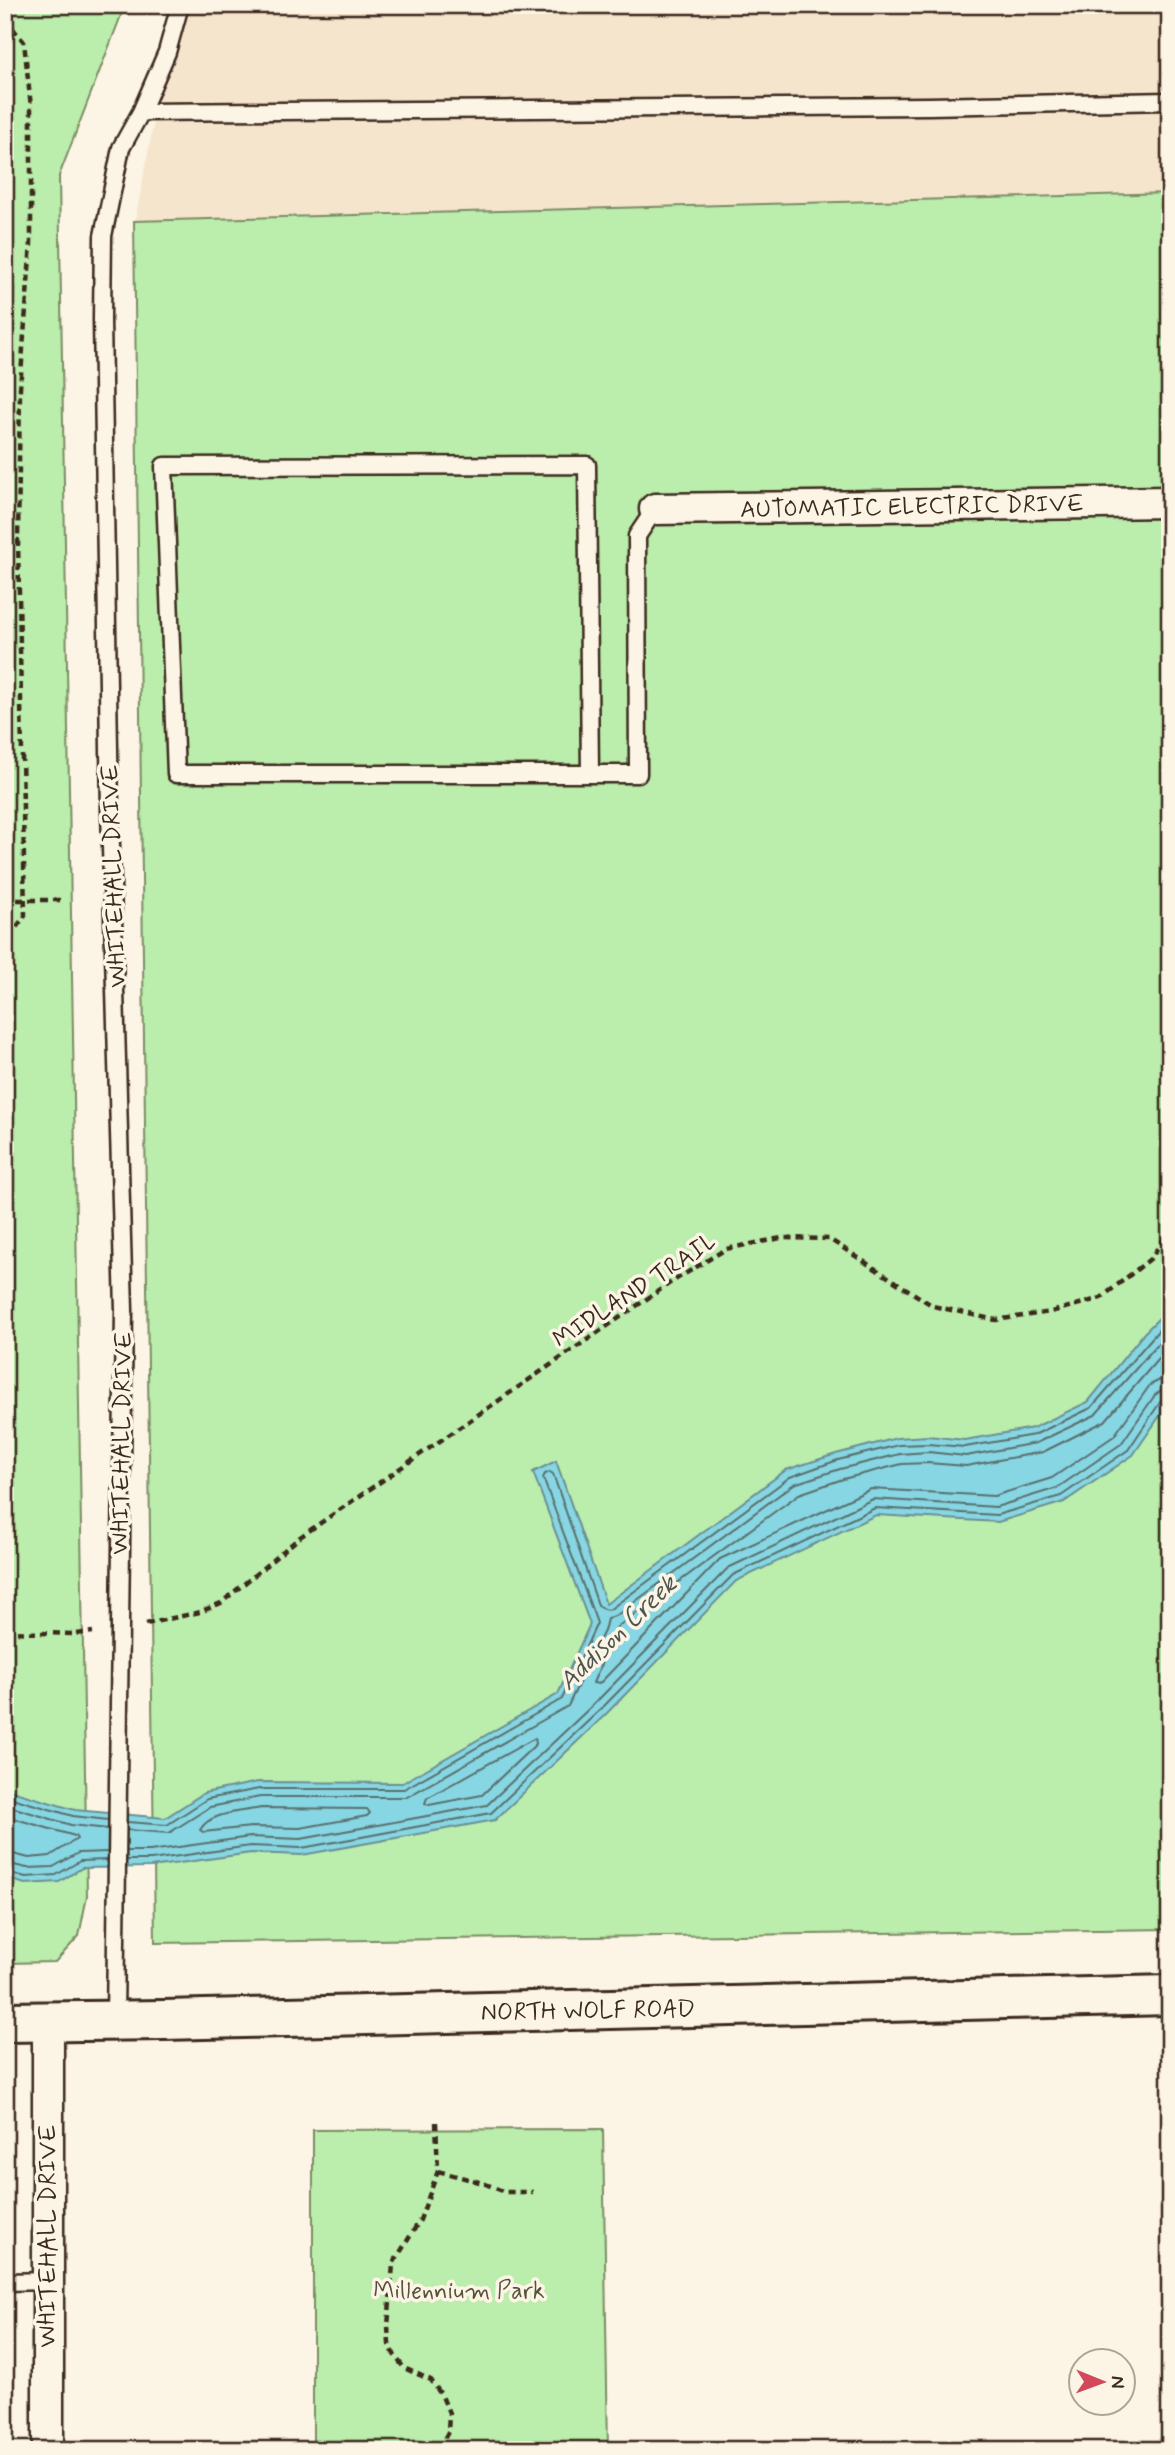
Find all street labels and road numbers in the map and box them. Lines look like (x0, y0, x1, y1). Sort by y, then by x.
street label: AUTOMATIC ELECTRIC DRIVE (740, 489, 1084, 526)
street label: WHITEHALL DRIVE (95, 764, 134, 988)
street label: MIDLAND TRAIL (547, 1227, 722, 1356)
street label: WHITEHALL DRIVE (105, 1331, 140, 1555)
street label: NORTH WOLF ROAD (481, 1994, 695, 2029)
street label: WHITEHALL DRIVE (33, 2124, 64, 2348)

